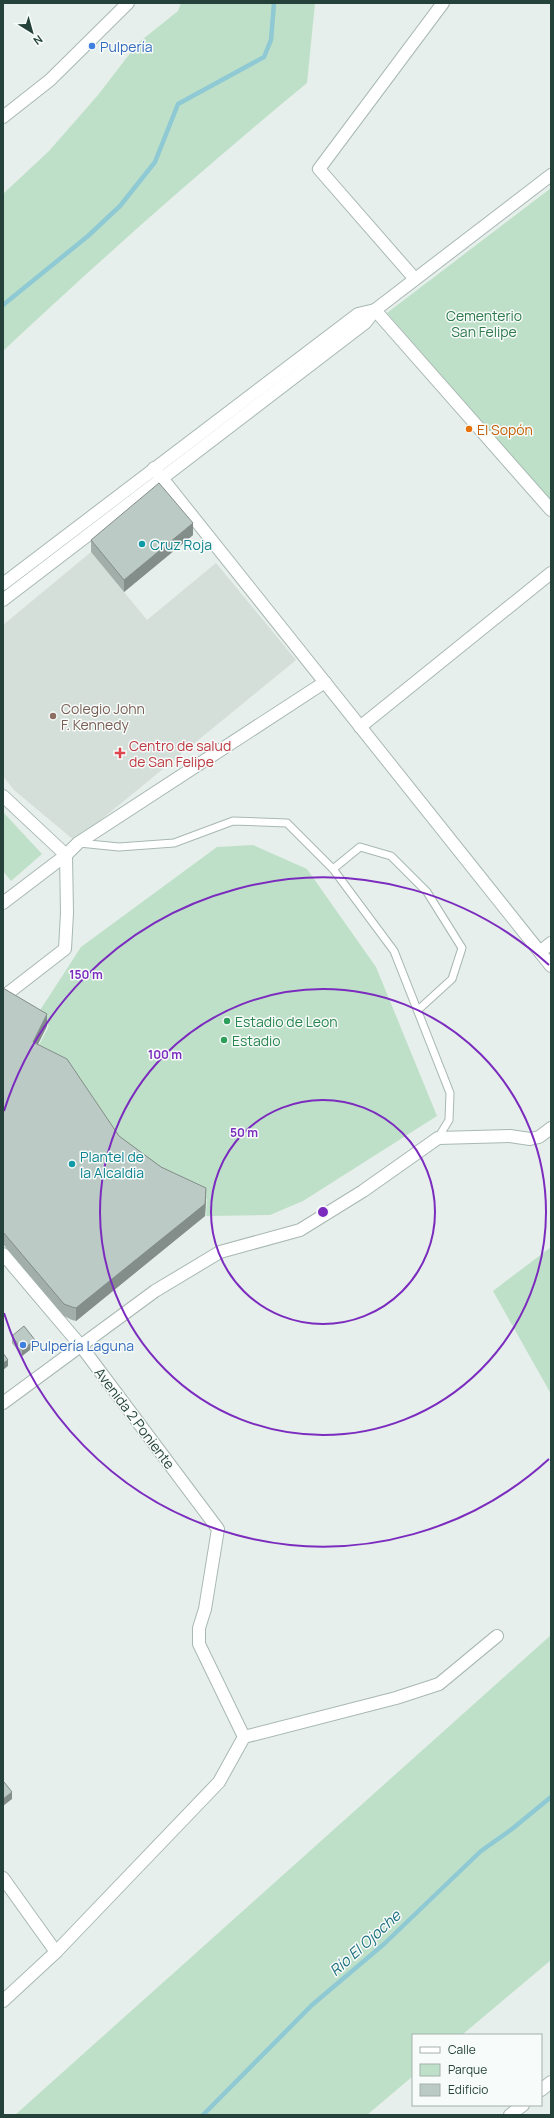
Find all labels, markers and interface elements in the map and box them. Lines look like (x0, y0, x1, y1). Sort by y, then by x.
north arrow (12, 12, 52, 52)
text: N (31, 32, 46, 49)
place label: Pulpería (100, 37, 153, 56)
marker: Pulpería (87, 41, 97, 51)
park label: Cementerio San Felipe (446, 306, 522, 341)
place label: El Sopón (477, 420, 533, 439)
marker: El Sopón (464, 424, 474, 434)
place label: Cruz Roja (150, 535, 212, 554)
marker: Cruz Roja (137, 539, 147, 549)
place label: Colegio John F. Kennedy (61, 699, 145, 734)
marker: Colegio John F. Kennedy (48, 711, 58, 721)
place label: Centro de salud de San Felipe (129, 736, 231, 771)
marker: Centro de salud de San Felipe (114, 747, 126, 759)
text: 150 m (69, 966, 103, 983)
place label: Estadio de Leon (235, 1012, 338, 1031)
marker: Estadio de Leon (222, 1016, 232, 1026)
place label: Estadio (232, 1031, 281, 1050)
marker: Estadio (219, 1035, 229, 1045)
text: 100 m (148, 1046, 182, 1063)
text: 50 m (230, 1124, 258, 1141)
place label: Plantel de la Alcaldia (80, 1147, 144, 1182)
marker: Plantel de la Alcaldia (67, 1159, 77, 1169)
centre of rings (316, 1205, 330, 1219)
place label: Pulpería Laguna (31, 1336, 134, 1355)
marker: Pulpería Laguna (18, 1340, 28, 1350)
street label: Avenida 2 Poniente (91, 1363, 179, 1473)
water label: Río El Ojoche (325, 1904, 406, 1981)
legend (412, 2034, 542, 2106)
text: Calle (448, 2041, 476, 2058)
text: Parque (448, 2061, 487, 2078)
text: Edificio (448, 2081, 488, 2098)

